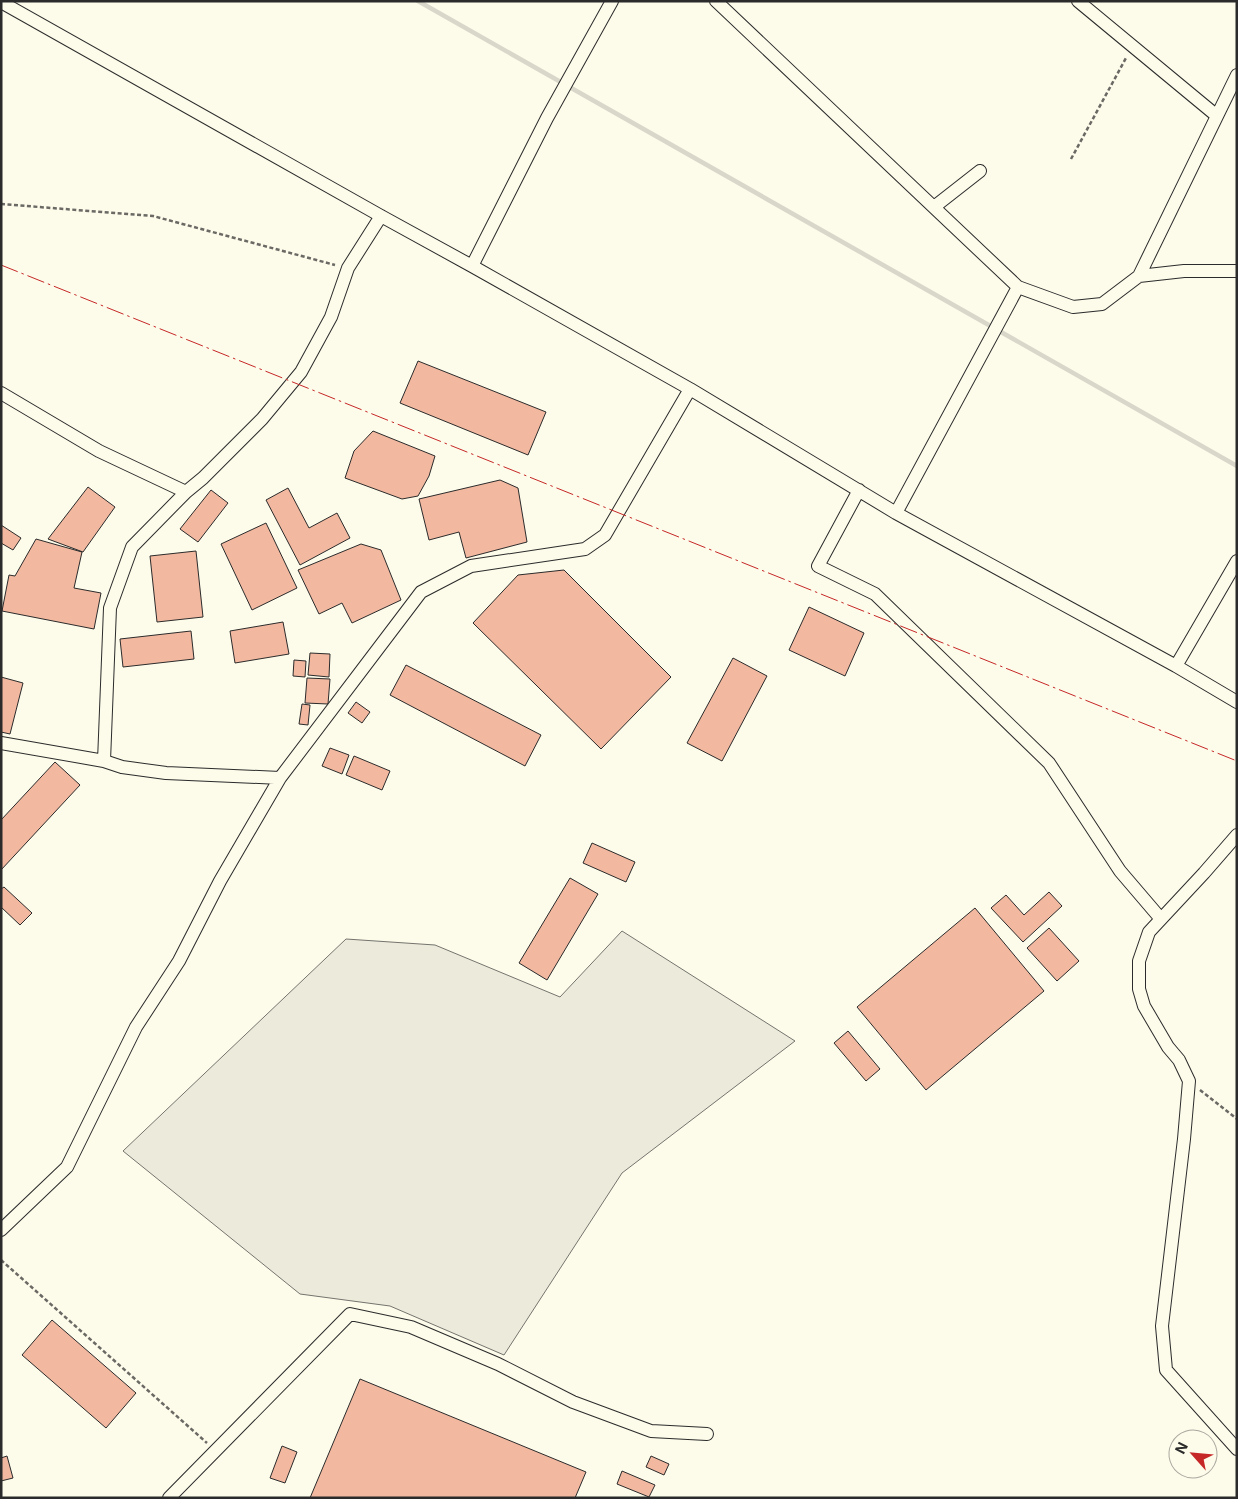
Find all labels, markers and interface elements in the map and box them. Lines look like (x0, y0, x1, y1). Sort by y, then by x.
north arrow (1168, 1429, 1218, 1479)
text: N (1171, 1439, 1191, 1456)

